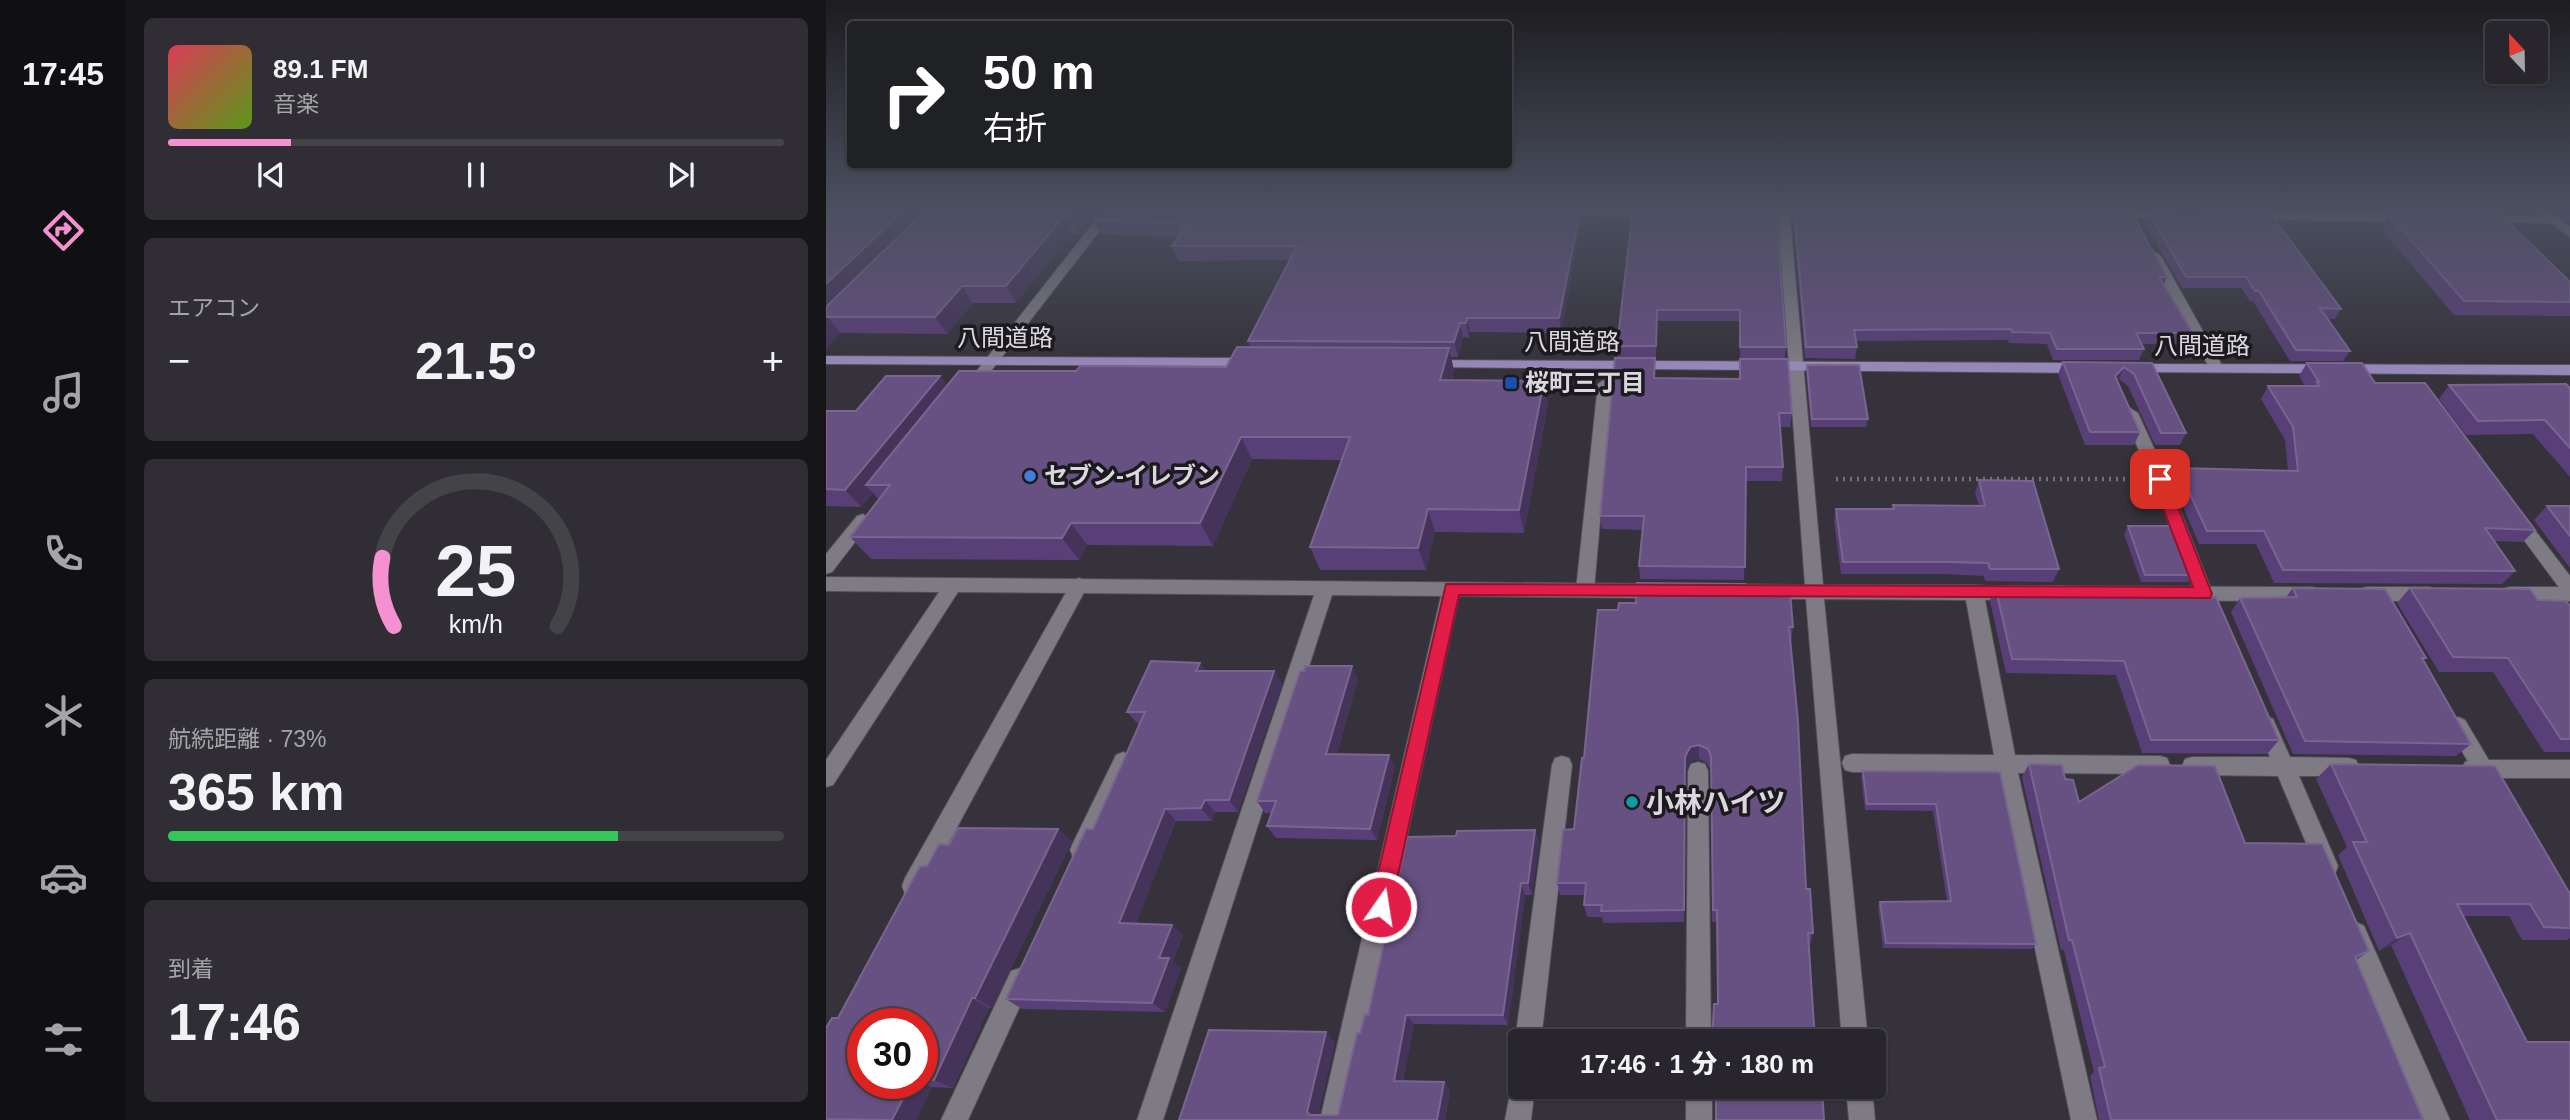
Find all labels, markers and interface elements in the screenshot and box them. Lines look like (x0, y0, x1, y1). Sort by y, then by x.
north arrow (2485, 21, 2548, 84)
map controls (2485, 21, 2548, 84)
text: 50 m (983, 45, 1095, 99)
icon: right (868, 49, 959, 140)
text: 89.1 FM (273, 54, 368, 84)
text: 17:45 (22, 56, 104, 92)
text: 音楽 (273, 91, 319, 117)
text: 右折 (983, 110, 1047, 146)
icon: previous (252, 156, 290, 194)
icon: pause (457, 156, 495, 194)
icon: next (662, 156, 700, 194)
icon: directions (39, 206, 88, 255)
text: エアコン (168, 295, 260, 321)
street label: 八間道路 (957, 324, 1053, 351)
street label: 八間道路 (1524, 328, 1620, 355)
text: 21.5° (415, 332, 537, 390)
street label: 八間道路 (2154, 332, 2250, 359)
text: − (168, 340, 190, 382)
text: + (762, 340, 784, 382)
icon: music (39, 368, 88, 417)
place label: 桜町三丁目 (1525, 369, 1645, 396)
marker: 桜町三丁目 (1503, 375, 1519, 391)
pin (2130, 449, 2190, 509)
icon: arrive (2141, 460, 2179, 498)
place label: セブン-イレブン (1044, 462, 1220, 489)
marker: セブン-イレブン (1022, 468, 1038, 484)
icon: phone (39, 529, 88, 578)
text: 25 (436, 530, 516, 611)
text: km/h (449, 610, 503, 638)
icon: climate (39, 691, 88, 740)
text: 航続距離 · 73% (168, 726, 326, 752)
text: 365 km (168, 763, 344, 821)
place label: 小林ハイツ (1646, 787, 1785, 818)
marker: 小林ハイツ (1624, 794, 1640, 810)
icon: car (39, 853, 88, 902)
position arrow (1344, 870, 1418, 944)
text: 到着 (168, 956, 214, 982)
text: 17:46 (168, 993, 301, 1051)
speed limit sign: 30 (847, 1008, 938, 1099)
icon: filters (39, 1015, 88, 1064)
text: 17:46 · 1 分 · 180 m (1580, 1049, 1814, 1079)

